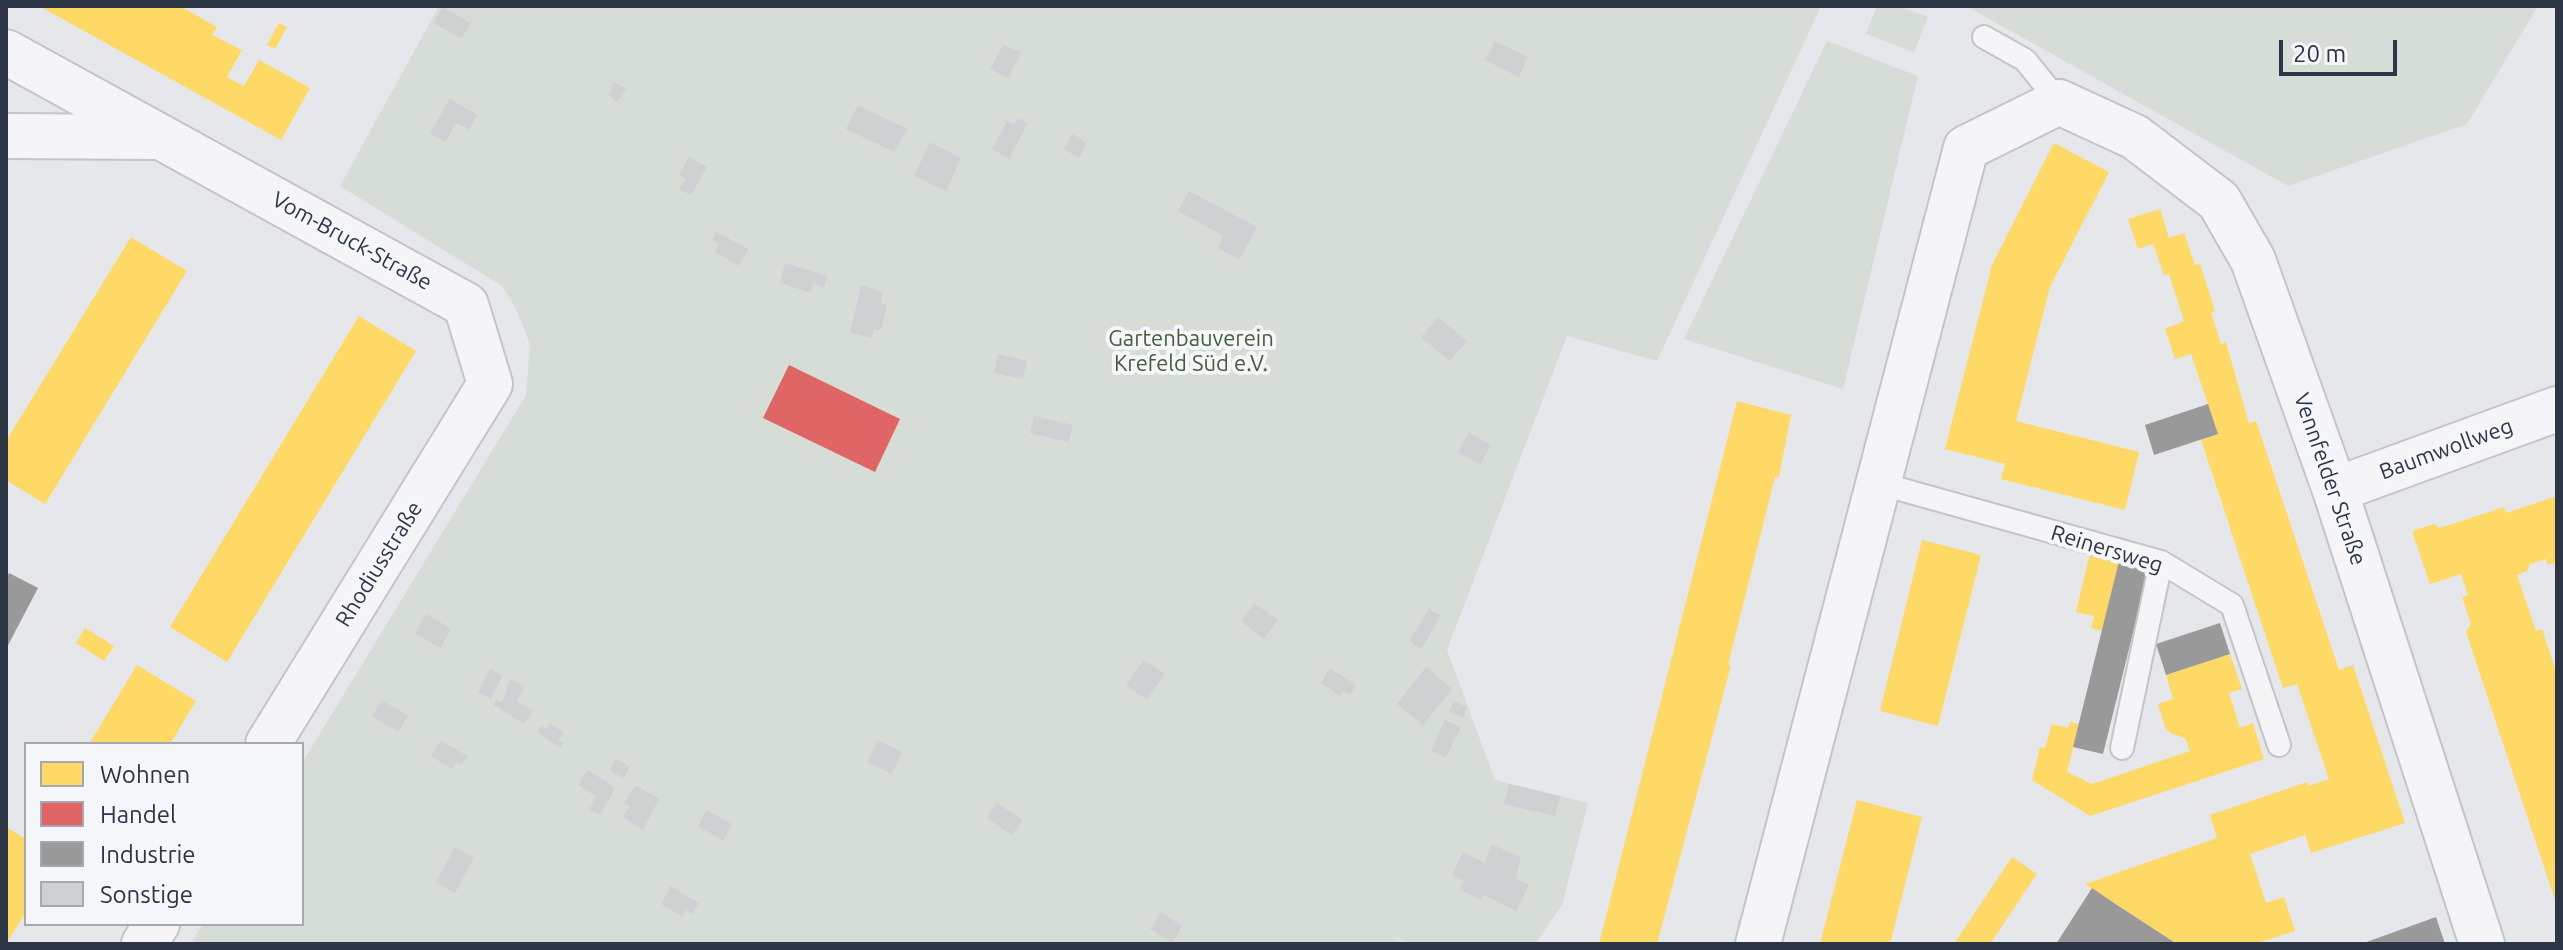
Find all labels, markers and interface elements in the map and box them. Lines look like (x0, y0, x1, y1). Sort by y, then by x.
scale bar (2283, 24, 2401, 74)
text: 20 m (2293, 40, 2346, 67)
street label: Vom-Bruck-Straße (267, 186, 437, 296)
park label: Gartenbauverein Krefeld Süd e.V. (1108, 326, 1274, 378)
street label: Vennfelder Straße (2288, 389, 2372, 569)
street label: Baumwollweg (2376, 413, 2516, 485)
street label: Rhodiusstraße (330, 496, 428, 632)
street label: Reinersweg (2048, 519, 2166, 579)
legend (24, 742, 304, 926)
text: Wohnen (100, 761, 190, 788)
text: Handel (100, 801, 176, 828)
text: Industrie (100, 841, 196, 868)
text: Sonstige (100, 881, 193, 908)

